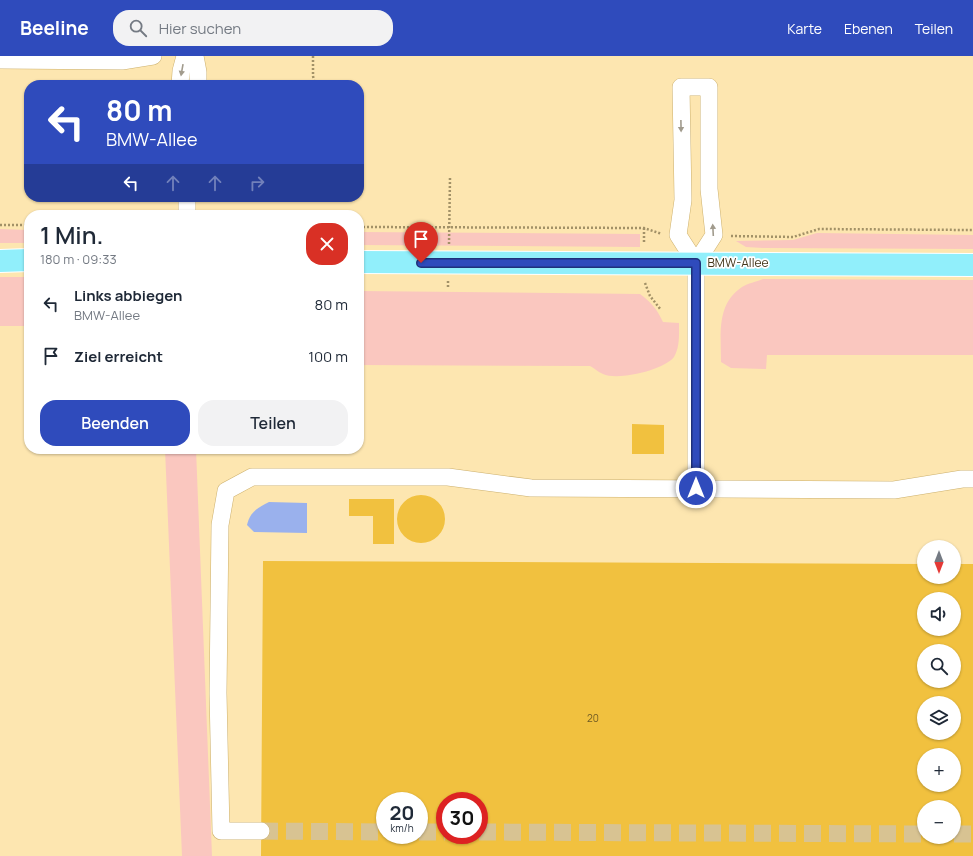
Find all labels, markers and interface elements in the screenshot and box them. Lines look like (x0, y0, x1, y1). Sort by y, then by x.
search box (113, 10, 393, 46)
text: Beeline (20, 15, 89, 41)
icon: search (127, 17, 149, 39)
text: Hier suchen (159, 18, 241, 39)
text: Karte (787, 19, 822, 38)
text: Ebenen (844, 19, 893, 38)
text: Teilen (915, 19, 953, 38)
one-way arrow (178, 64, 184, 77)
text: 80 m (106, 91, 172, 129)
icon: left (40, 96, 92, 148)
one-way arrow (678, 120, 685, 132)
text: BMW-Allee (106, 127, 197, 151)
icon: left (120, 172, 142, 194)
icon: ahead (162, 172, 184, 194)
icon: ahead (204, 172, 226, 194)
icon: right (246, 172, 268, 194)
text: 1 Min. (40, 218, 103, 251)
pin (404, 222, 438, 263)
button: close (306, 223, 348, 265)
one-way arrow (710, 223, 717, 236)
icon: arrive (410, 228, 432, 250)
text: 180 m · 09:33 (40, 250, 117, 268)
street label: BMW-Allee (708, 254, 768, 271)
text: Links abbiegen (74, 285, 182, 306)
icon: left (40, 293, 62, 315)
text: 80 m (314, 294, 348, 315)
text: BMW-Allee (74, 306, 140, 324)
icon: arrive (40, 345, 62, 367)
text: Ziel erreicht (74, 346, 163, 367)
text: 100 m (308, 346, 348, 367)
button: Beenden (40, 400, 190, 446)
button: Teilen (198, 400, 348, 446)
position arrow (675, 467, 717, 509)
north arrow (917, 540, 961, 584)
map controls (917, 540, 961, 844)
button: sound (917, 592, 961, 636)
button: search (917, 644, 961, 688)
button: layers (917, 696, 961, 740)
house number: 20 (587, 711, 599, 725)
button: + (917, 748, 961, 792)
speed limit sign: 30 (436, 792, 488, 844)
text: 20 (389, 799, 415, 826)
button: − (917, 800, 961, 844)
text: km/h (390, 821, 414, 835)

